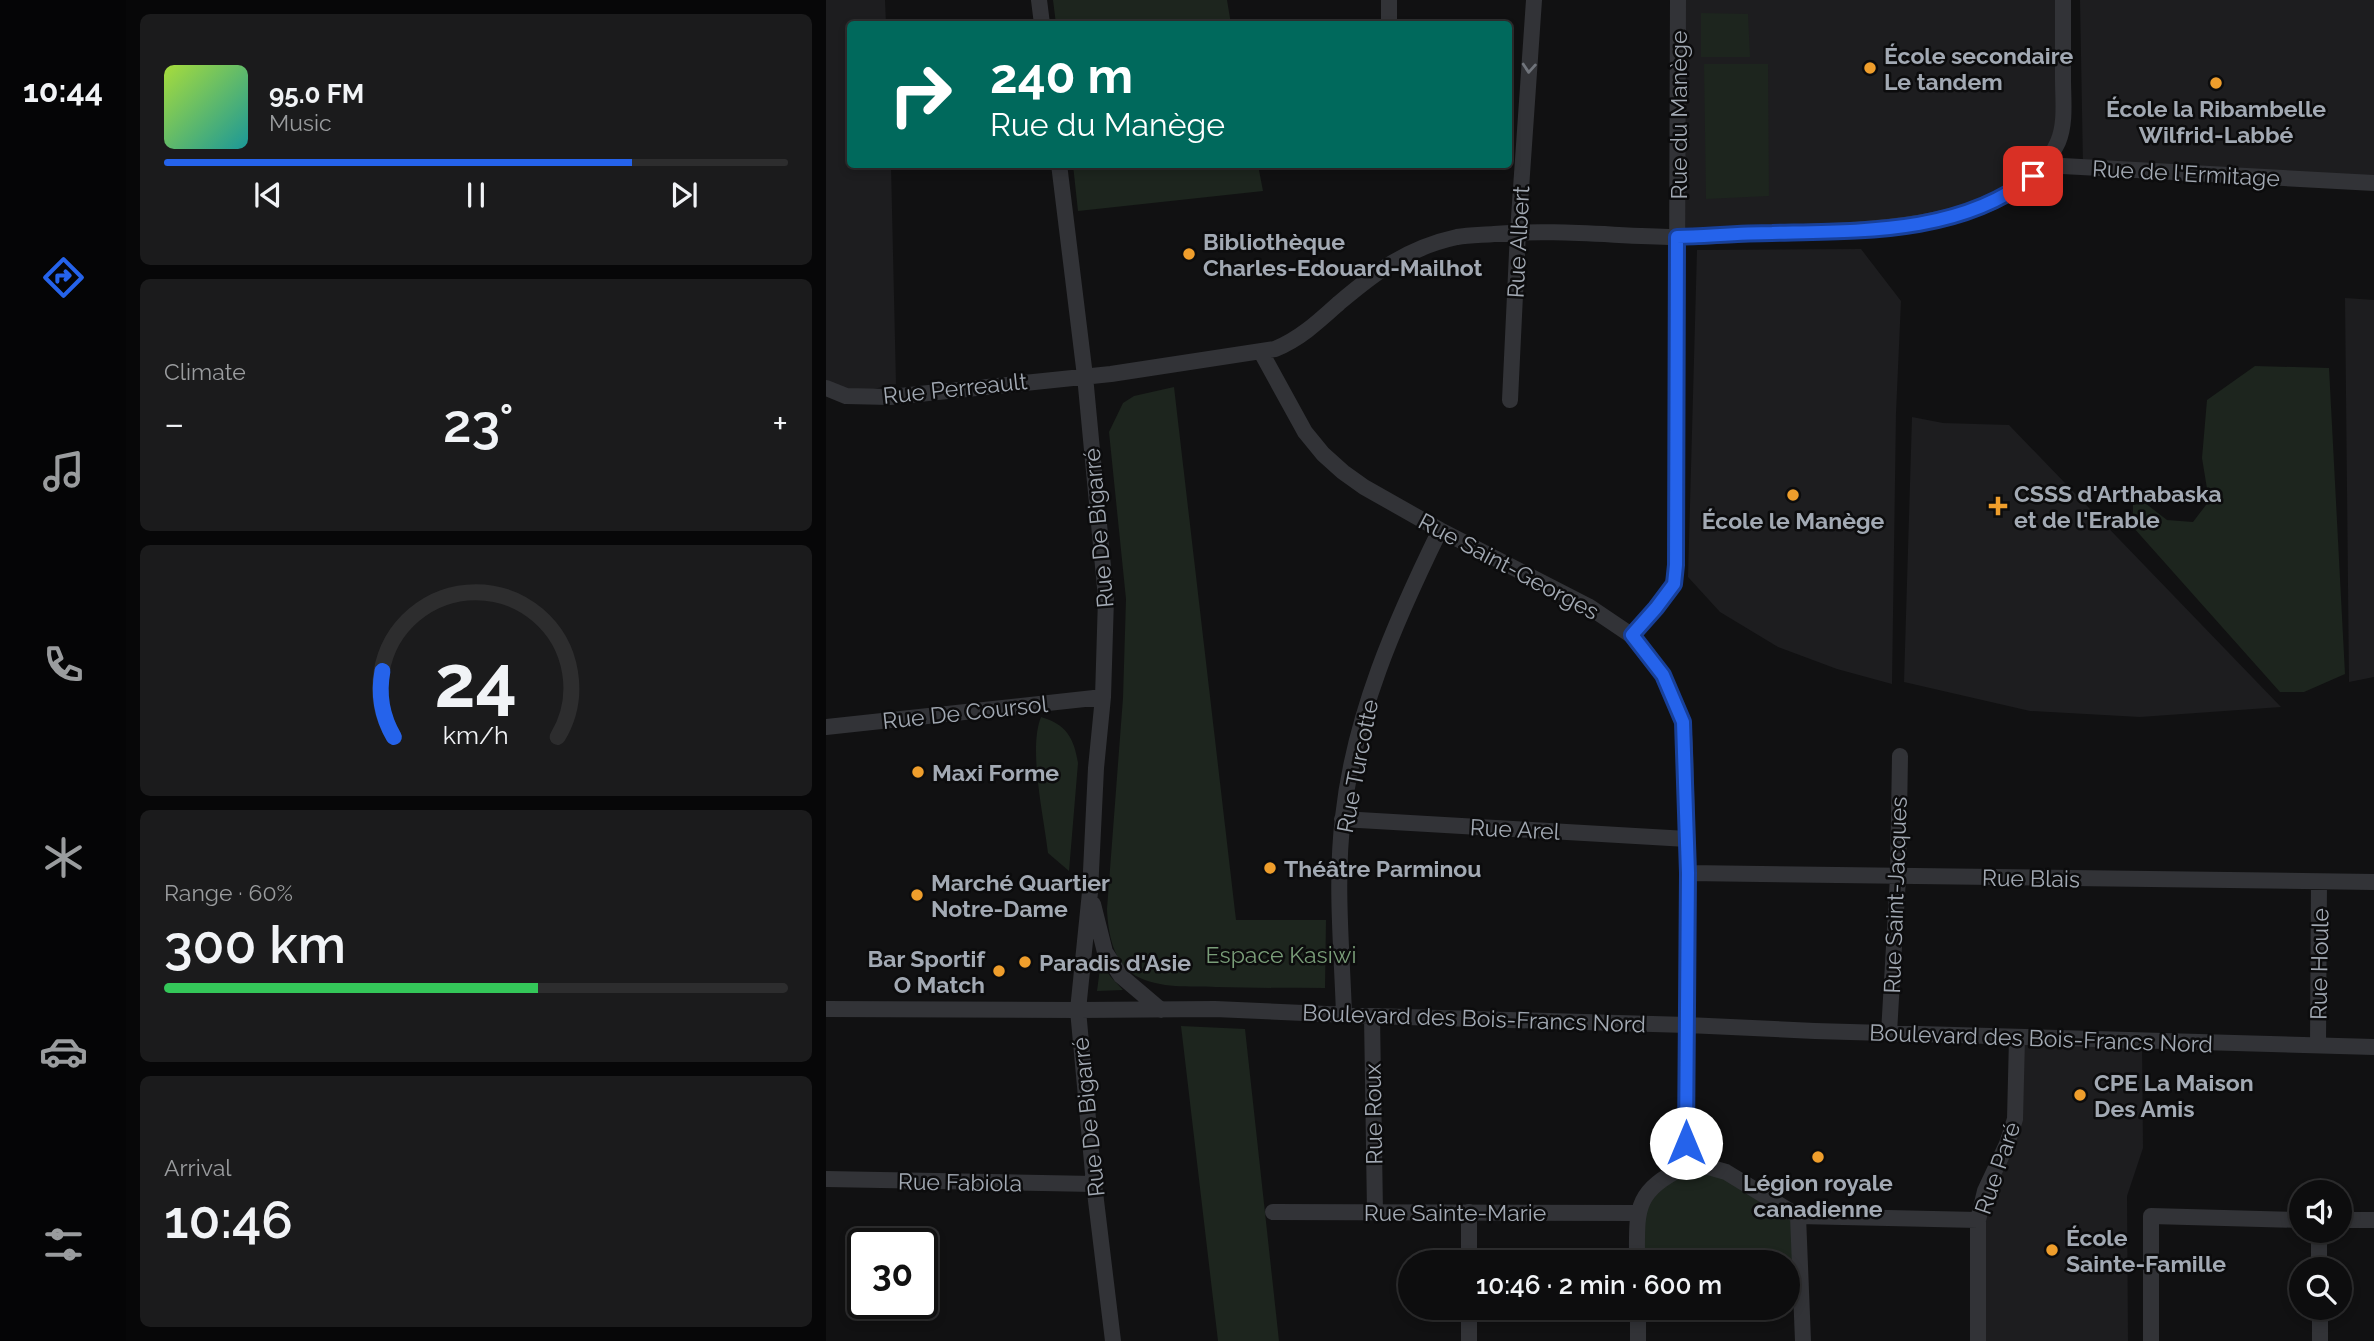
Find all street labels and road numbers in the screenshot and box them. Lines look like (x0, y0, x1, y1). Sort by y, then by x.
street label: Rue du Manège (1665, 31, 1692, 199)
street label: Rue de l'Ermitage (2091, 155, 2281, 191)
street label: Rue Albert (1502, 185, 1534, 299)
street label: Rue Perreault (882, 367, 1029, 409)
street label: Rue De Bigarré (1078, 447, 1118, 609)
street label: Rue Saint-Georges (1414, 507, 1604, 625)
street label: Rue De Coursol (881, 690, 1050, 734)
street label: Rue Turcotte (1331, 697, 1383, 835)
street label: Rue Saint-Jacques (1878, 796, 1912, 994)
street label: Rue Arel (1469, 813, 1561, 845)
street label: Rue Blais (1982, 864, 2080, 892)
street label: Rue Houle (2305, 908, 2333, 1020)
street label: Boulevard des Bois-Francs Nord (1302, 999, 1646, 1037)
street label: Boulevard des Bois-Francs Nord (1869, 1019, 2213, 1057)
street label: Rue De Bigarré (1066, 1036, 1110, 1198)
street label: Rue Roux (1359, 1063, 1387, 1165)
street label: Rue Paré (1969, 1118, 2025, 1218)
street label: Rue Fabiola (898, 1167, 1022, 1197)
street label: Rue Sainte-Marie (1364, 1199, 1546, 1226)

